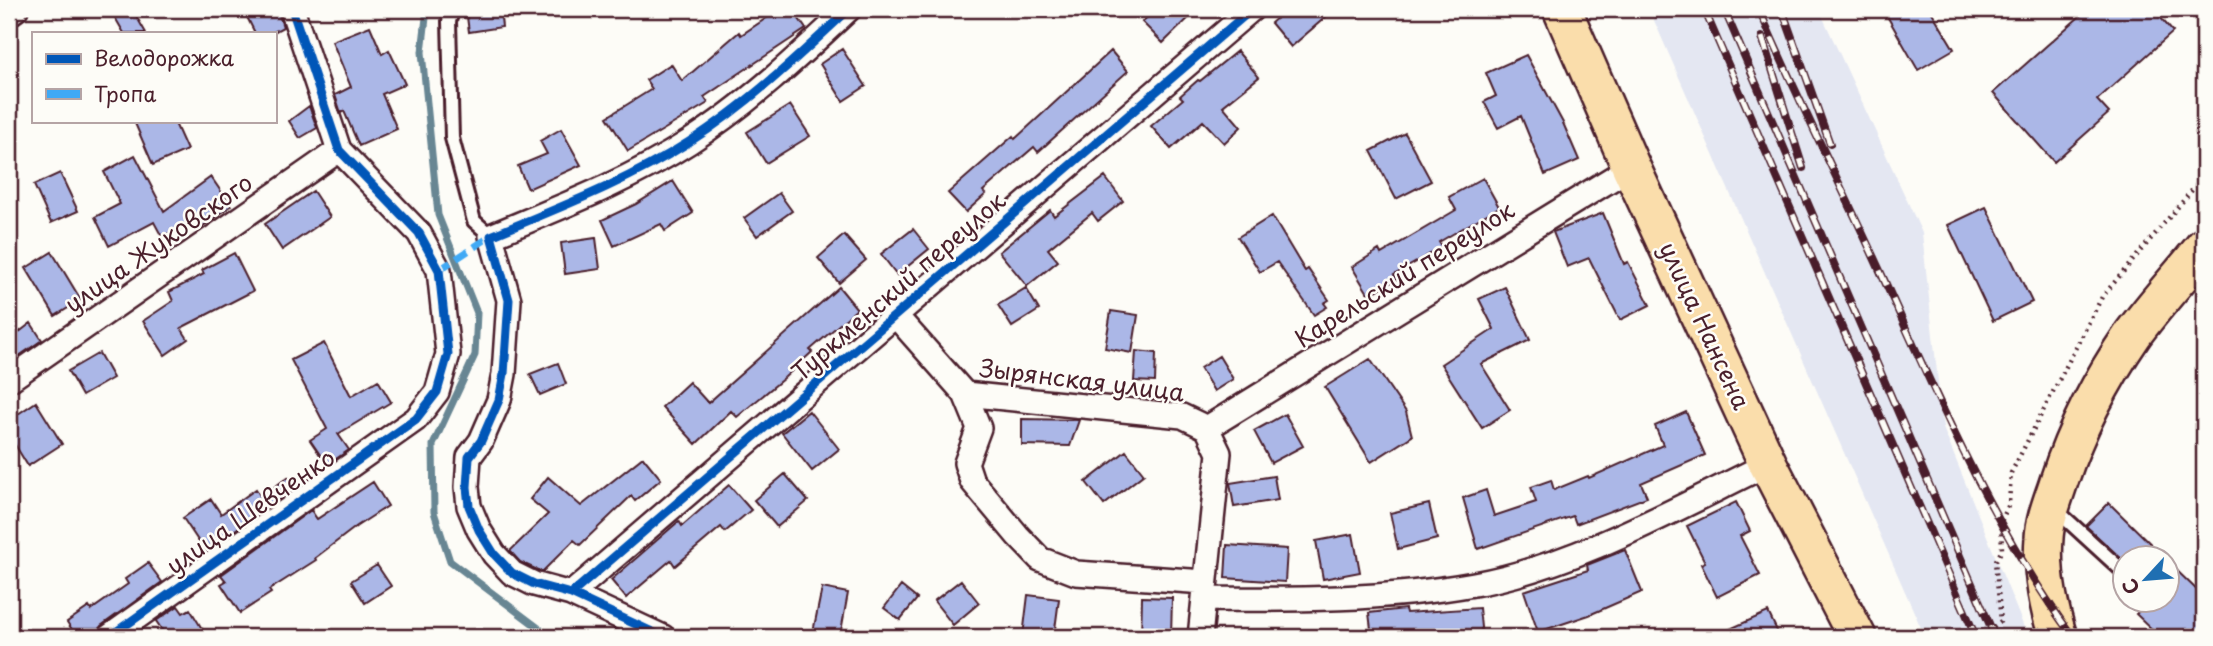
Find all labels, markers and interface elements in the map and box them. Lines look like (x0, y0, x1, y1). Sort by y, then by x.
legend (32, 32, 276, 122)
text: Велодорожка (94, 41, 235, 73)
text: Тропа (94, 77, 156, 109)
street label: улица Жуковского (56, 164, 259, 321)
street label: Туркменский переулок (783, 182, 1013, 389)
street label: Карельский переулок (1287, 191, 1521, 356)
street label: улица Нансена (1651, 236, 1760, 415)
street label: Зырянская улица (978, 349, 1187, 409)
street label: улица Шевченко (158, 439, 342, 582)
north arrow (2112, 544, 2182, 614)
text: С (2114, 574, 2146, 599)

